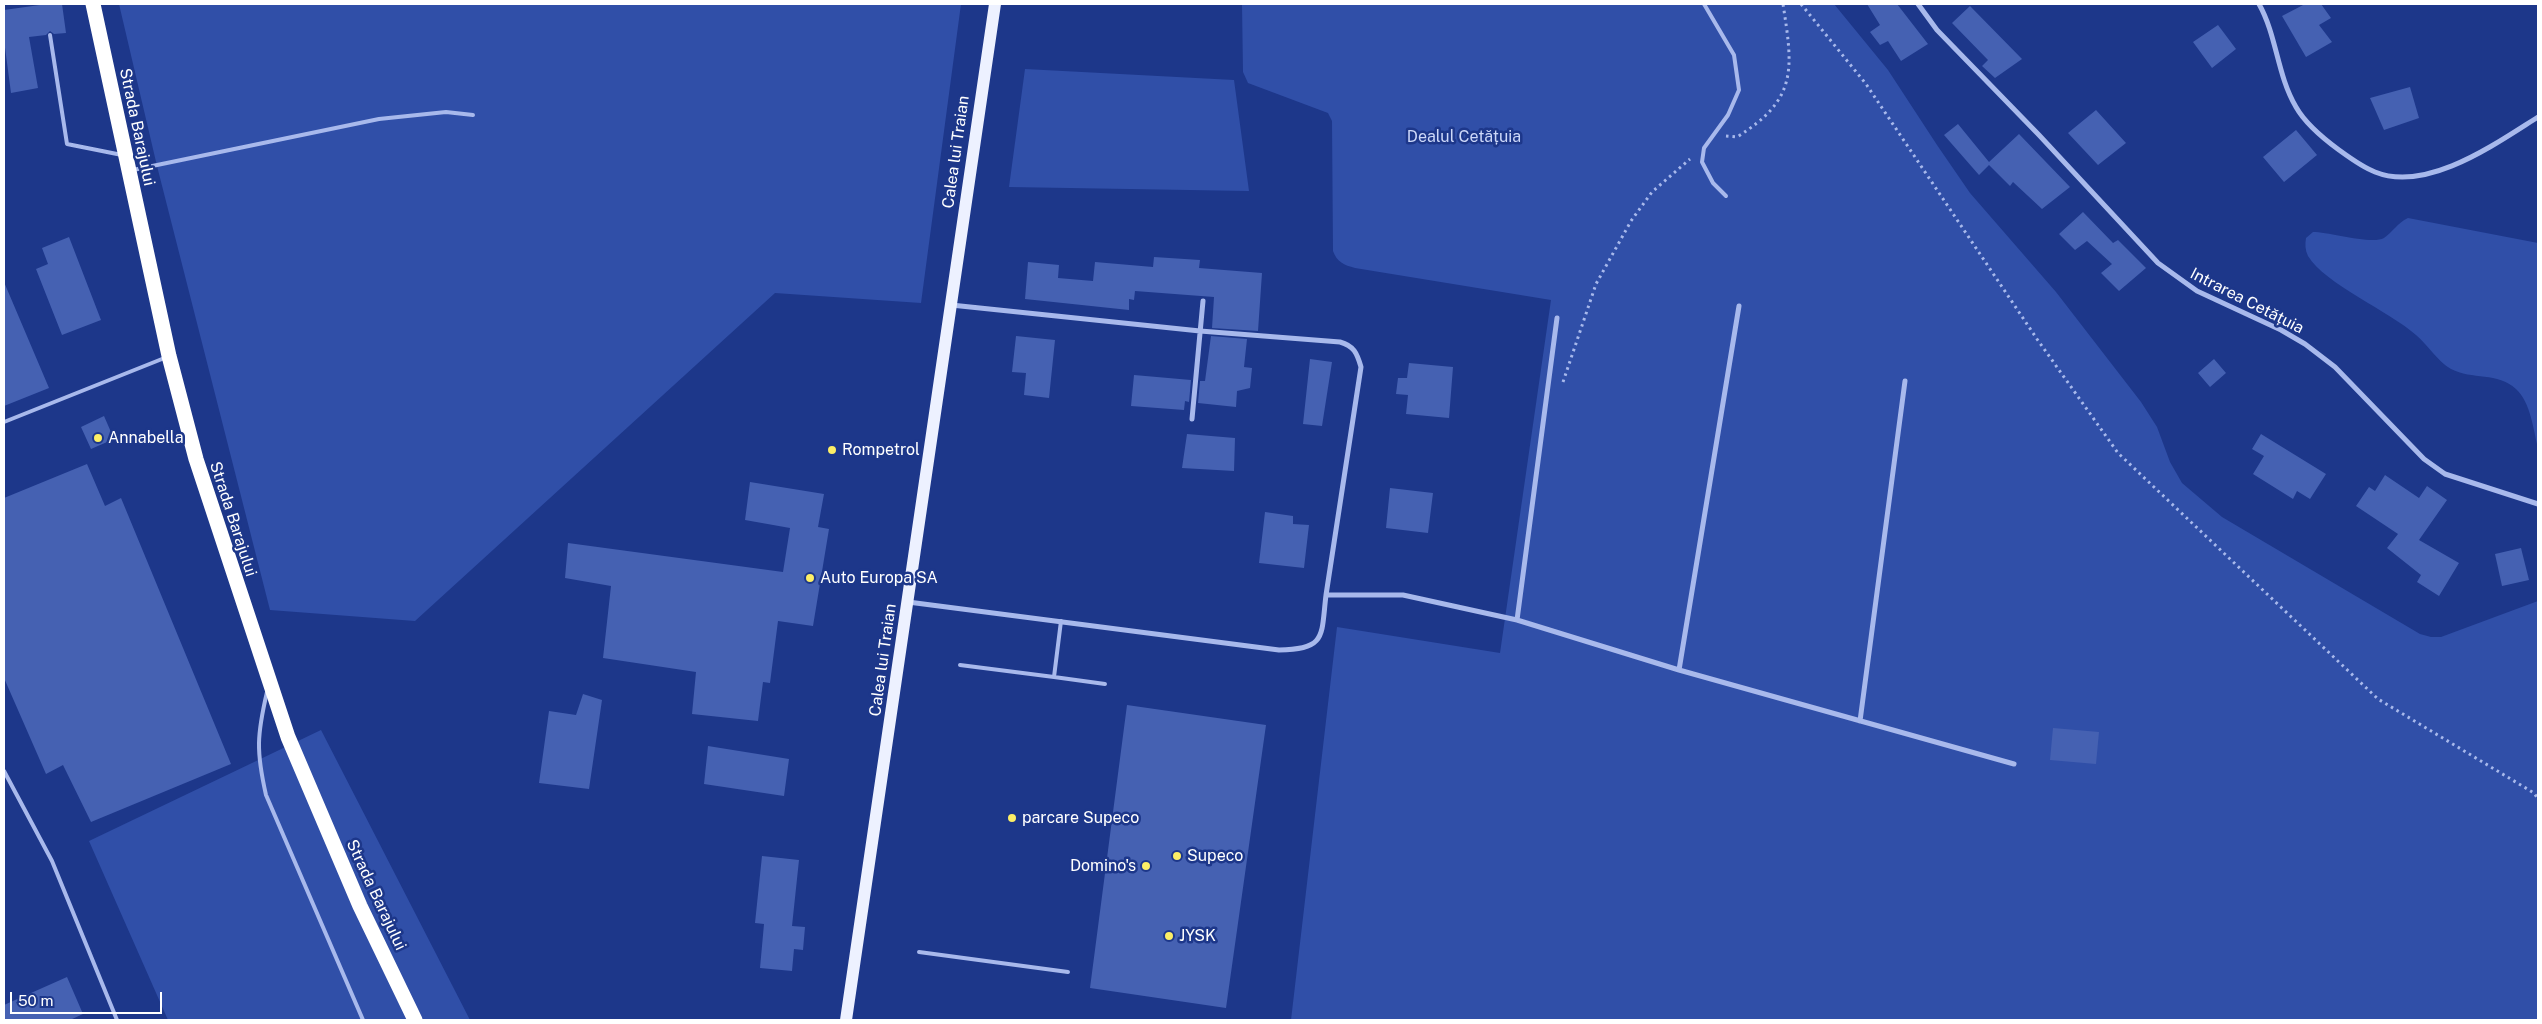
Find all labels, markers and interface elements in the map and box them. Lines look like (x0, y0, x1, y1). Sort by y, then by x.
street label: Strada Barajului (115, 66, 159, 188)
street label: Calea lui Traian (939, 94, 973, 210)
park label: Dealul Cetățuia (1407, 127, 1521, 147)
street label: Intrarea Cetățuia (2187, 264, 2307, 338)
place label: Annabella (108, 428, 183, 448)
marker: Annabella (92, 432, 104, 444)
place label: Rompetrol (842, 440, 920, 460)
marker: Rompetrol (826, 444, 838, 456)
street label: Strada Barajului (205, 459, 261, 579)
place label: Auto Europa SA (820, 568, 938, 588)
marker: Auto Europa SA (804, 572, 816, 584)
street label: Calea lui Traian (866, 602, 900, 718)
place label: parcare Supeco (1022, 808, 1139, 828)
marker: parcare Supeco (1006, 812, 1018, 824)
street label: Strada Barajului (342, 837, 410, 953)
place label: Supeco (1187, 846, 1243, 866)
marker: Supeco (1171, 850, 1183, 862)
place label: Domino's (1070, 856, 1136, 876)
marker: Domino's (1140, 860, 1152, 872)
place label: JYSK (1179, 926, 1216, 946)
marker: JYSK (1163, 930, 1175, 942)
scale bar (12, 982, 165, 1014)
text: 50 m (18, 992, 53, 1009)

